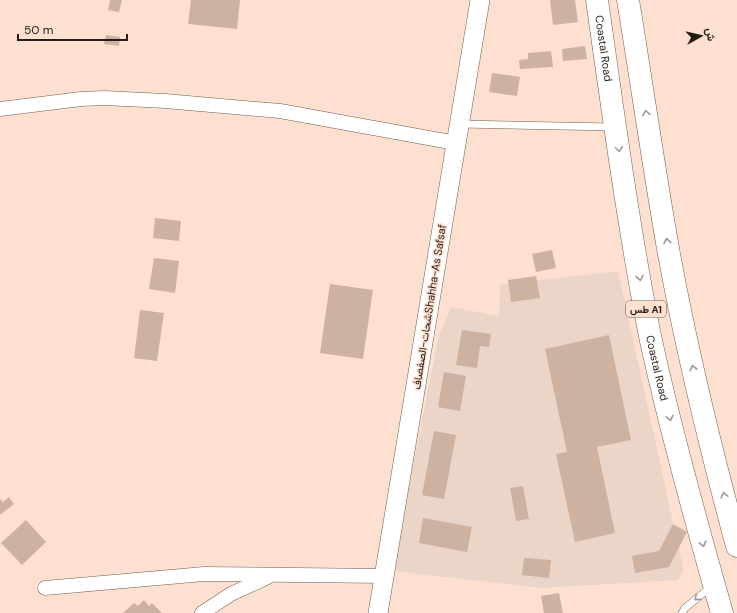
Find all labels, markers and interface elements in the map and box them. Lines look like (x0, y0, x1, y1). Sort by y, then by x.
street label: Coastal Road (592, 14, 616, 83)
scale bar (18, 16, 127, 42)
north arrow (681, 16, 721, 56)
text: 50 m (24, 22, 53, 38)
text: ش (703, 27, 719, 42)
one-way arrow (642, 110, 651, 116)
one-way arrow (614, 146, 623, 153)
street label: شحات-الصفصافShahha-As Safsaf (409, 223, 449, 391)
one-way arrow (663, 238, 672, 244)
one-way arrow (635, 275, 644, 281)
road number: طس A1 (626, 301, 666, 317)
street label: Coastal Road (643, 334, 672, 402)
one-way arrow (690, 365, 698, 372)
one-way arrow (666, 415, 674, 422)
one-way arrow (720, 492, 729, 499)
one-way arrow (698, 540, 707, 547)
one-way arrow (695, 593, 702, 600)

